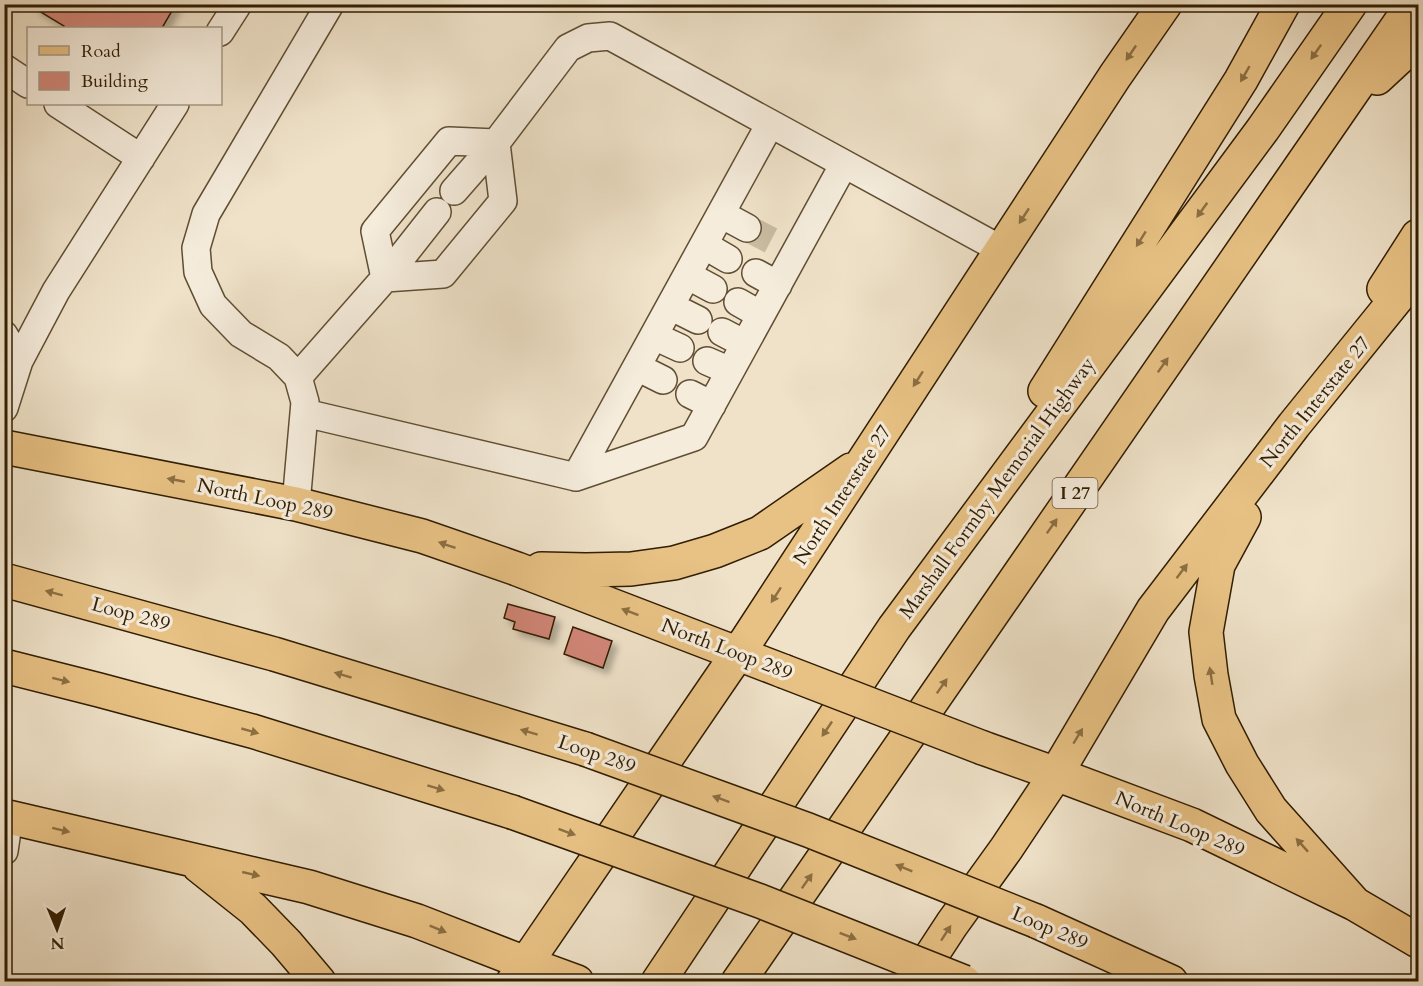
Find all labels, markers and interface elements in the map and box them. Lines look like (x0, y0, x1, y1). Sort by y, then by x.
legend (27, 27, 222, 105)
text: Road (81, 39, 121, 64)
one-way arrow (1125, 44, 1137, 60)
one-way arrow (1311, 45, 1323, 60)
one-way arrow (1239, 66, 1250, 82)
text: Building (81, 69, 149, 94)
one-way arrow (1197, 203, 1209, 218)
one-way arrow (1019, 208, 1030, 224)
one-way arrow (1135, 231, 1146, 247)
street label: North Interstate 27 (1254, 331, 1376, 473)
street label: Marshall Formby Memorial Highway (893, 351, 1101, 624)
one-way arrow (1157, 358, 1169, 374)
one-way arrow (913, 371, 924, 387)
street label: North Interstate 27 (787, 420, 897, 570)
street label: North Loop 289 (195, 471, 335, 527)
one-way arrow (166, 475, 185, 484)
road number: I 27 (1052, 478, 1098, 508)
one-way arrow (1046, 518, 1058, 534)
one-way arrow (438, 539, 456, 549)
one-way arrow (1176, 564, 1188, 579)
one-way arrow (771, 587, 782, 603)
one-way arrow (45, 588, 63, 597)
street label: Loop 289 (89, 591, 173, 637)
one-way arrow (621, 607, 639, 616)
street label: North Loop 289 (658, 612, 796, 686)
one-way arrow (1207, 666, 1216, 685)
one-way arrow (333, 670, 351, 679)
one-way arrow (52, 676, 70, 686)
one-way arrow (936, 679, 948, 695)
one-way arrow (821, 721, 832, 737)
one-way arrow (241, 726, 259, 736)
one-way arrow (520, 727, 538, 736)
street label: Loop 289 (555, 728, 639, 780)
one-way arrow (1073, 728, 1084, 744)
one-way arrow (427, 784, 445, 793)
street label: North Loop 289 (1111, 785, 1249, 863)
one-way arrow (712, 793, 730, 803)
one-way arrow (52, 825, 71, 835)
one-way arrow (558, 827, 576, 837)
one-way arrow (1295, 837, 1309, 852)
one-way arrow (894, 863, 912, 873)
one-way arrow (242, 870, 260, 880)
one-way arrow (801, 874, 813, 890)
north arrow (27, 899, 87, 959)
street label: Loop 289 (1008, 900, 1092, 956)
one-way arrow (941, 924, 952, 941)
one-way arrow (429, 925, 447, 934)
one-way arrow (840, 931, 858, 941)
text: N (50, 932, 65, 954)

